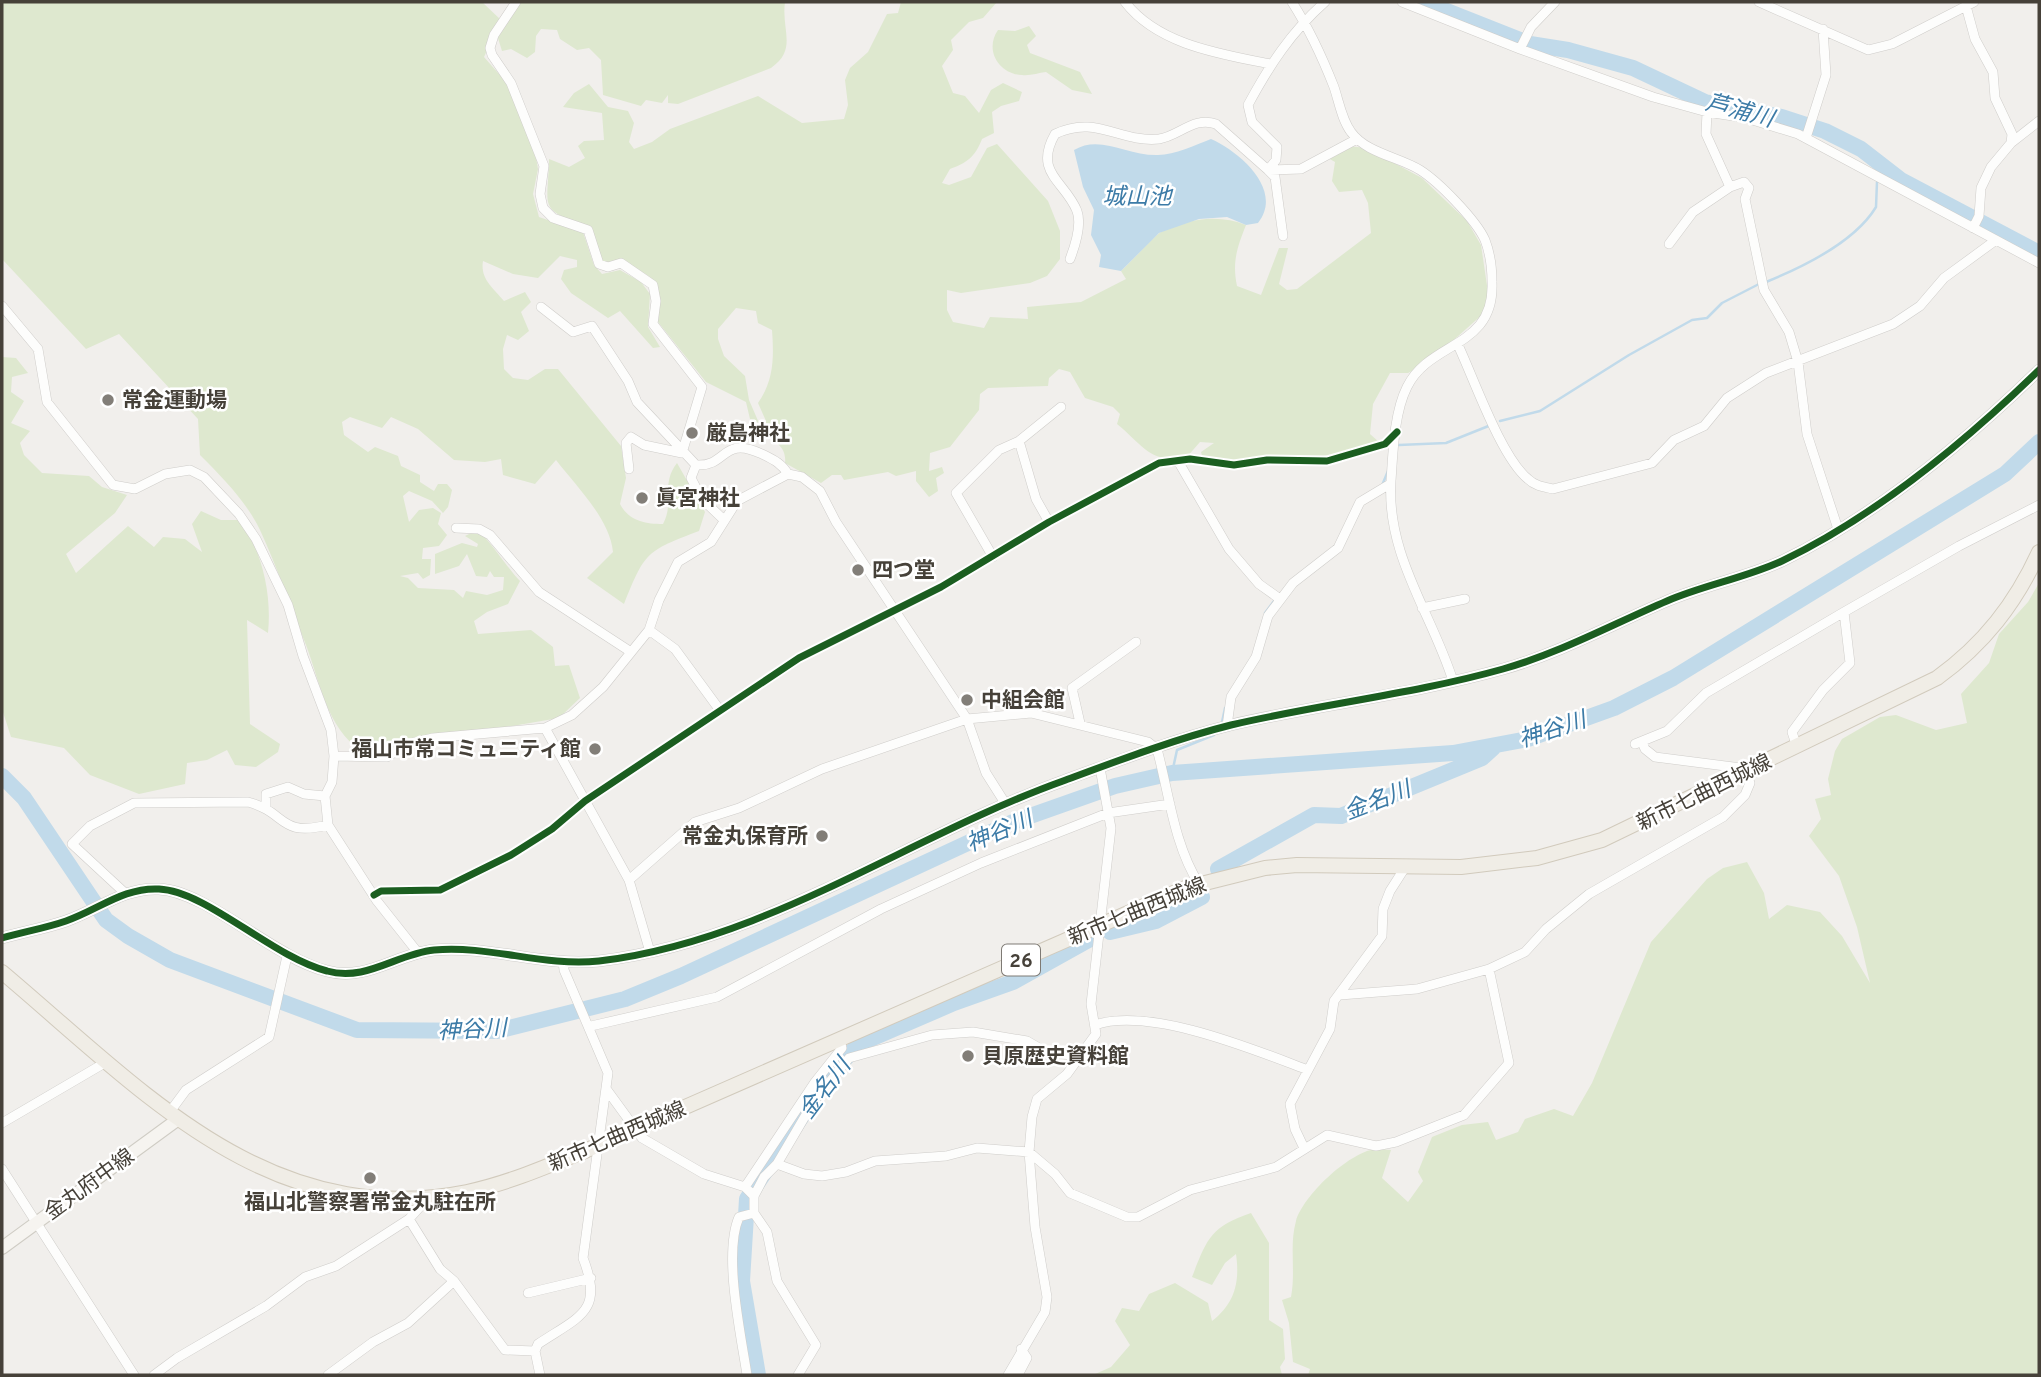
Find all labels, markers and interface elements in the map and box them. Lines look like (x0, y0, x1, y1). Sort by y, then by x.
water label: 芦浦川 (1702, 89, 1779, 136)
water label: 城山池 (1103, 184, 1174, 213)
place label: 常金運動場 (122, 388, 227, 415)
marker: 常金運動場 (100, 392, 116, 408)
place label: 厳島神社 (706, 421, 790, 448)
marker: 厳島神社 (684, 425, 700, 441)
place label: 眞宮神社 (656, 486, 740, 513)
marker: 眞宮神社 (634, 490, 650, 506)
place label: 四つ堂 (872, 558, 935, 585)
marker: 四つ堂 (850, 562, 866, 578)
place label: 中組会館 (981, 688, 1065, 715)
marker: 中組会館 (959, 692, 975, 708)
water label: 神谷川 (1515, 706, 1593, 756)
place label: 福山市常コミュニティ館 (351, 737, 581, 764)
marker: 福山市常コミュニティ館 (587, 741, 603, 757)
street label: 新市七曲西城線 (1633, 749, 1777, 838)
water label: 金名川 (1340, 775, 1418, 828)
water label: 神谷川 (963, 805, 1040, 860)
place label: 常金丸保育所 (682, 824, 808, 851)
marker: 常金丸保育所 (814, 828, 830, 844)
street label: 新市七曲西城線 (1064, 872, 1211, 952)
road number: 26 (1002, 944, 1040, 976)
water label: 神谷川 (437, 1015, 510, 1048)
place label: 貝原歴史資料館 (982, 1044, 1129, 1071)
marker: 貝原歴史資料館 (960, 1048, 976, 1064)
water label: 金名川 (794, 1051, 860, 1126)
street label: 新市七曲西城線 (545, 1096, 691, 1179)
street label: 金丸府中線 (39, 1143, 140, 1227)
marker: 福山北警察署常金丸駐在所 (362, 1170, 378, 1186)
place label: 福山北警察署常金丸駐在所 (244, 1190, 496, 1217)

